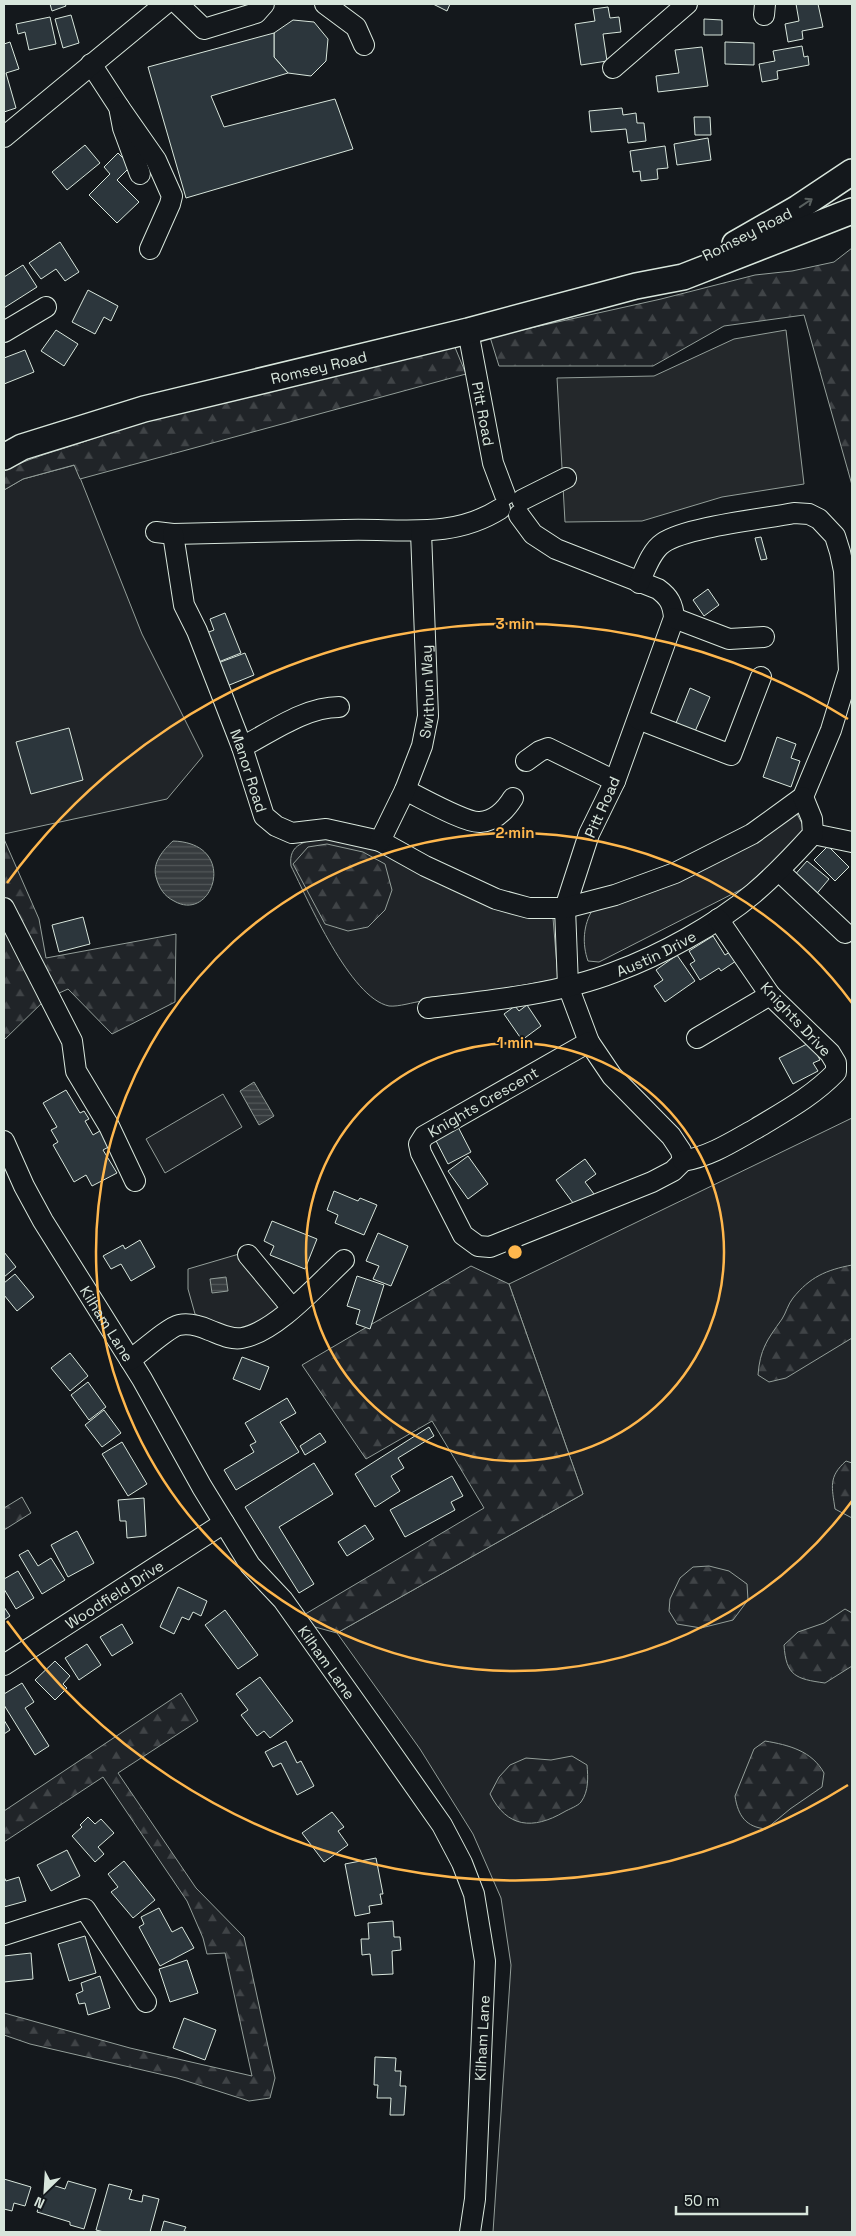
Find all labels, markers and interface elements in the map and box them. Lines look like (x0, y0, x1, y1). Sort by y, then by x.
one-way arrow (798, 198, 812, 208)
street label: Romsey Road (699, 203, 795, 265)
street label: Romsey Road (269, 346, 369, 388)
street label: Pitt Road (468, 380, 499, 447)
text: 3 min (496, 614, 534, 633)
street label: Swithun Way (414, 644, 438, 740)
street label: Manor Road (226, 726, 272, 815)
street label: Pitt Road (580, 773, 624, 841)
text: 2 min (496, 823, 534, 842)
street label: Austin Drive (613, 926, 699, 980)
street label: Knights Drive (757, 978, 836, 1060)
text: 1 min (497, 1033, 533, 1052)
street label: Knights Crescent (424, 1063, 542, 1141)
centre of rings (506, 1243, 524, 1261)
street label: Kilham Lane (76, 1282, 138, 1365)
street label: Woodfield Drive (61, 1555, 167, 1633)
street label: Kilham Lane (294, 1622, 360, 1703)
street label: Kilham Lane (470, 1994, 494, 2081)
north arrow (20, 2166, 70, 2216)
scale bar (676, 2184, 807, 2216)
text: 50 m (684, 2191, 719, 2210)
text: N (31, 2193, 48, 2213)

